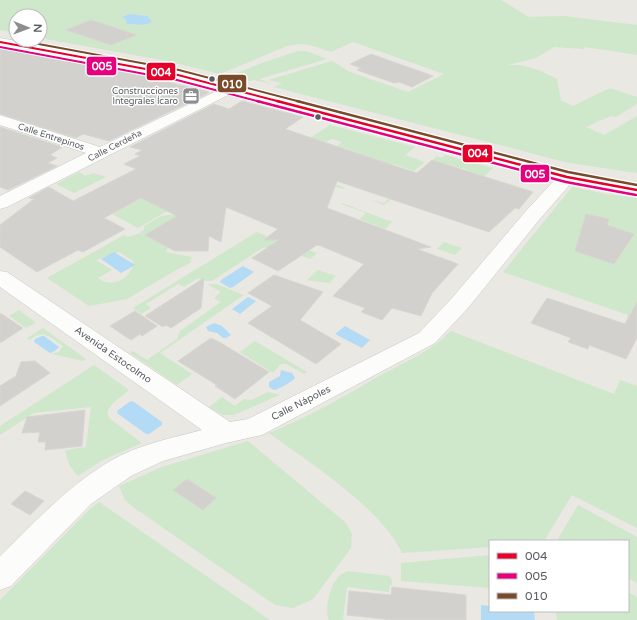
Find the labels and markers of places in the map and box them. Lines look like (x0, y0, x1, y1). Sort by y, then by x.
unlabelled marker (207, 74, 217, 84)
place label: Construcciones Integrales Ícaro (112, 86, 179, 107)
office icon: Construcciones Integrales Ícaro (181, 86, 201, 106)
unlabelled marker (313, 112, 323, 122)

